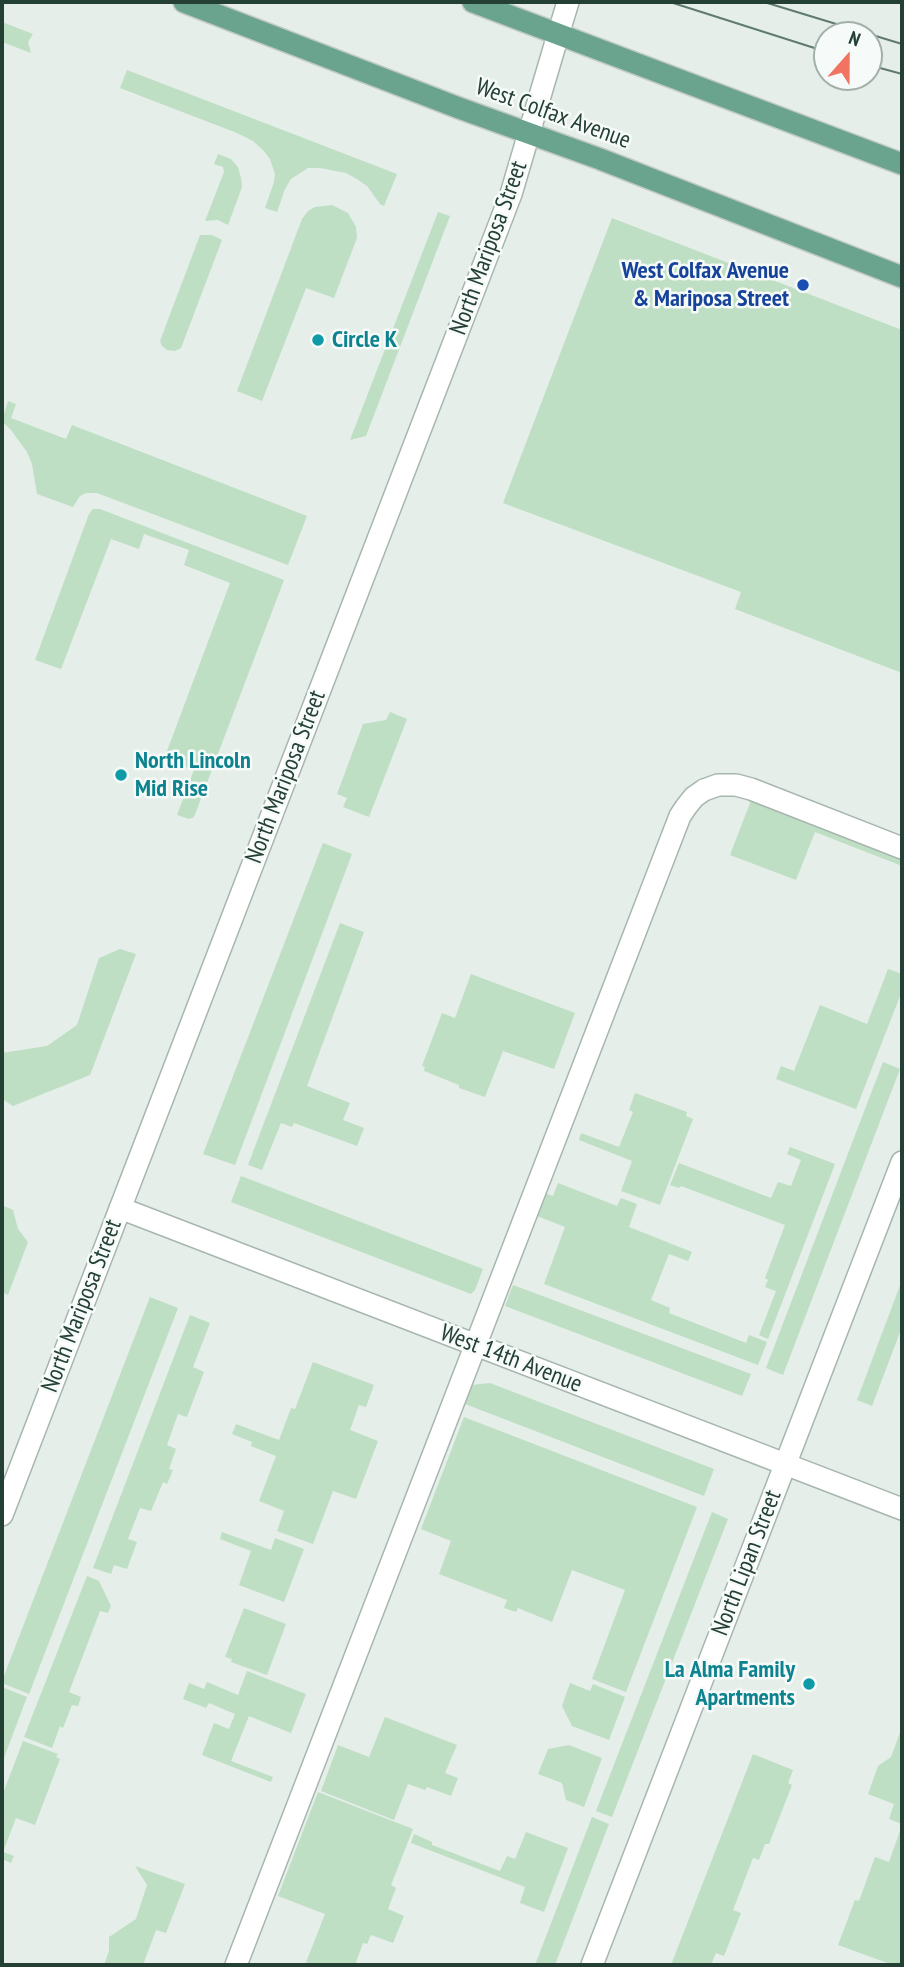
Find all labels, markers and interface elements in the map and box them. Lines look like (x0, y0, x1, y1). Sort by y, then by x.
north arrow (813, 21, 883, 91)
text: N (846, 25, 864, 51)
street label: West Colfax Avenue (472, 73, 634, 155)
street label: North Mariposa Street (444, 157, 534, 339)
place label: West Colfax Avenue & Mariposa Street (621, 257, 789, 313)
marker: West Colfax Avenue & Mariposa Street (795, 277, 811, 293)
place label: Circle K (332, 326, 397, 354)
marker: Circle K (310, 332, 326, 348)
street label: North Mariposa Street (240, 687, 332, 867)
place label: North Lincoln Mid Rise (135, 747, 251, 803)
marker: North Lincoln Mid Rise (113, 767, 129, 783)
street label: North Mariposa Street (36, 1216, 128, 1396)
street label: West 14th Avenue (436, 1319, 586, 1399)
street label: North Lipan Street (706, 1486, 788, 1640)
place label: La Alma Family Apartments (665, 1656, 795, 1712)
marker: La Alma Family Apartments (801, 1676, 817, 1692)

